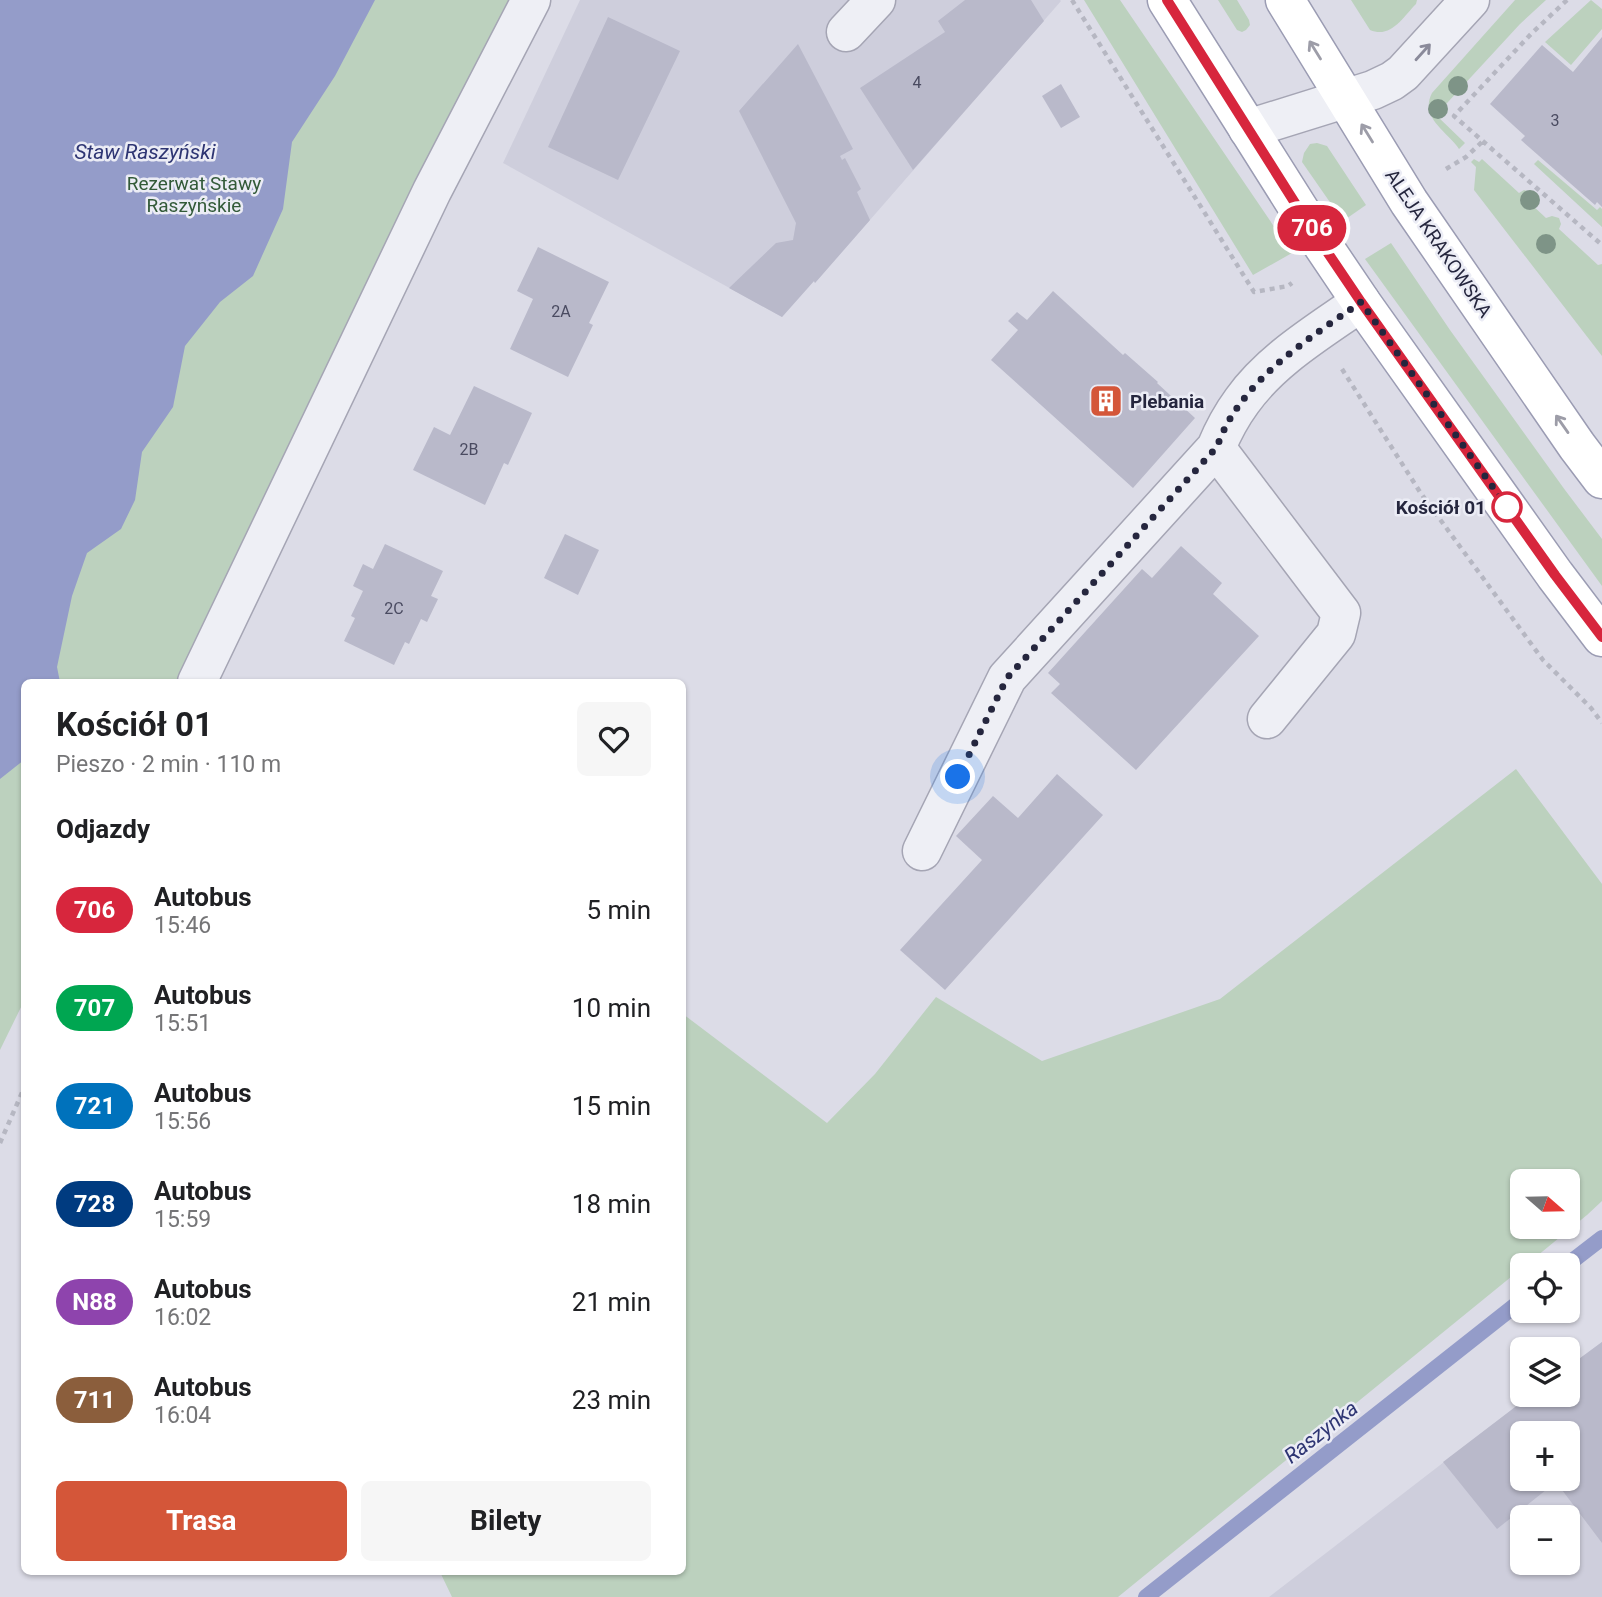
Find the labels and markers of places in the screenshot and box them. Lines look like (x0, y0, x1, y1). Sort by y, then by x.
building icon: Plebania (1087, 382, 1125, 420)
place label: Plebania (1130, 390, 1204, 413)
marker: Kościół 01 (1492, 492, 1522, 522)
place label: Kościół 01 (1396, 496, 1486, 519)

